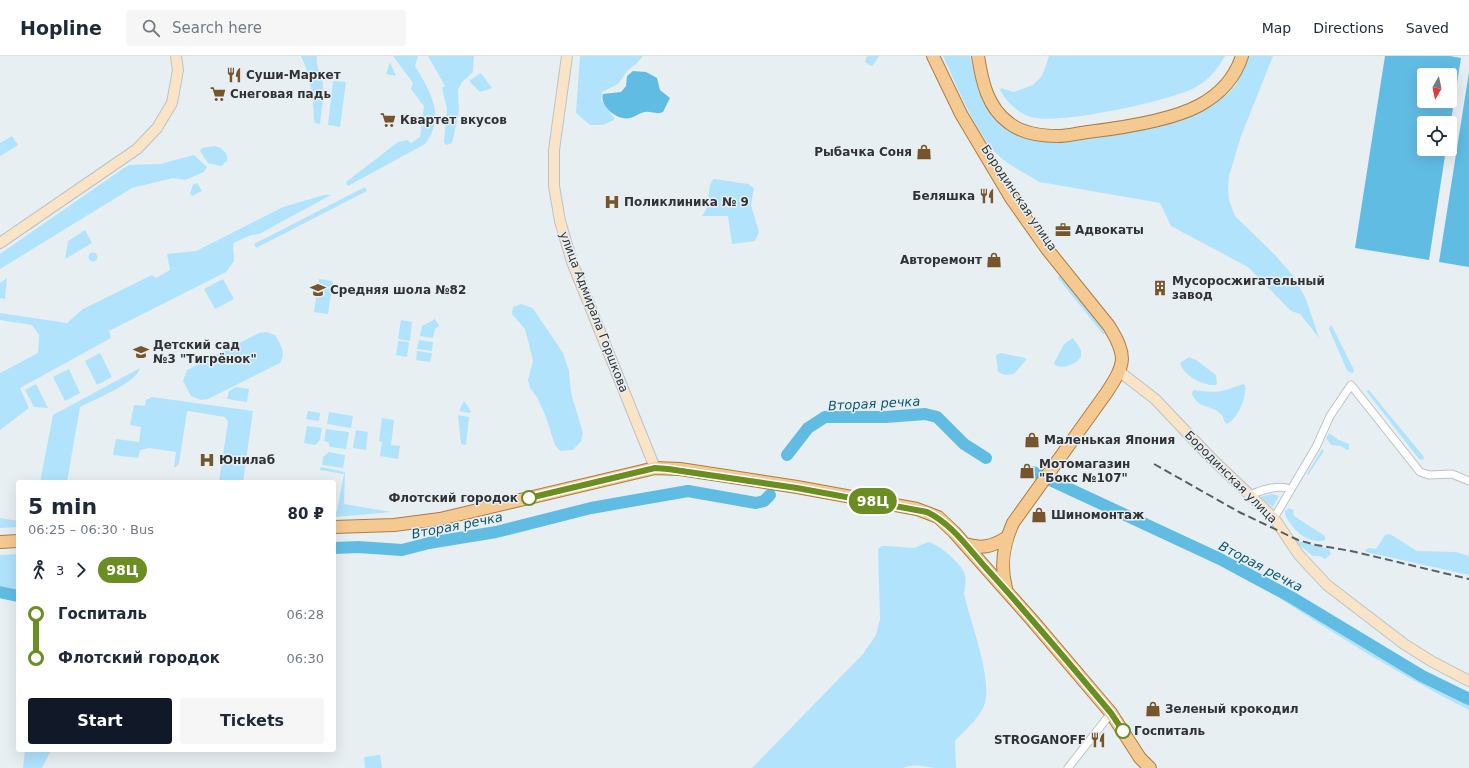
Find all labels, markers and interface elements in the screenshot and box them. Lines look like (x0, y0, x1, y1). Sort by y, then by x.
search box (126, 10, 406, 46)
text: Hopline (20, 17, 102, 39)
icon: search (140, 17, 162, 39)
text: Search here (172, 19, 262, 37)
text: Map (1262, 20, 1291, 36)
text: Directions (1313, 20, 1384, 36)
text: Saved (1406, 20, 1449, 36)
restaurant icon: Суши-Маркет (225, 66, 243, 84)
place label: Суши-Маркет (246, 68, 341, 82)
north arrow (1417, 68, 1457, 108)
map controls (1417, 68, 1457, 156)
supermarket icon: Снеговая падь (209, 85, 227, 103)
place label: Снеговая падь (230, 87, 331, 101)
supermarket icon: Квартет вкусов (379, 111, 397, 129)
place label: Квартет вкусов (400, 113, 507, 127)
button: locate (1417, 116, 1457, 156)
street label: Бородинская улица (978, 142, 1060, 254)
shop icon: Рыбачка Соня (915, 143, 933, 161)
place label: Рыбачка Соня (814, 145, 912, 159)
restaurant icon: Беляшка (978, 187, 996, 205)
place label: Беляшка (912, 189, 975, 203)
hospital icon: Поликлиника № 9 (603, 193, 621, 211)
place label: Поликлиника № 9 (624, 195, 749, 209)
office icon: Адвокаты (1054, 221, 1072, 239)
place label: Адвокаты (1075, 223, 1144, 237)
street label: улица Адмирала Горшкова (557, 230, 631, 394)
shop icon: Авторемонт (985, 251, 1003, 269)
place label: Авторемонт (900, 253, 982, 267)
place label: Мусоросжигательный завод (1172, 274, 1325, 302)
building icon: Мусоросжигательный завод (1151, 279, 1169, 297)
school or university icon: Средняя шола №82 (309, 281, 327, 299)
place label: Средняя шола №82 (330, 283, 466, 297)
place label: Детский сад №3 "Тигрёнок" (153, 338, 257, 366)
school or university icon: Детский сад №3 "Тигрёнок" (132, 343, 150, 361)
water label: Вторая речка (828, 394, 921, 413)
street label: Бородинская улица (1182, 428, 1280, 526)
shop icon: Маленькая Япония (1023, 431, 1041, 449)
place label: Маленькая Япония (1044, 433, 1175, 447)
hospital icon: Юнилаб (198, 451, 216, 469)
place label: Юнилаб (219, 453, 275, 467)
place label: Мотомагазин "Бокс №107" (1039, 457, 1130, 485)
shop icon: Мотомагазин "Бокс №107" (1018, 462, 1036, 480)
line badge: 98Ц (850, 488, 896, 514)
marker: Флотский городок (521, 490, 537, 506)
place label: Флотский городок (388, 491, 518, 505)
text: 98Ц (857, 493, 889, 509)
text: 5 min (28, 494, 97, 519)
text: 80 ₽ (287, 505, 324, 523)
shop icon: Шиномонтаж (1030, 506, 1048, 524)
place label: Шиномонтаж (1051, 508, 1144, 522)
water label: Вторая речка (410, 509, 504, 542)
text: 06:25 – 06:30 · Bus (28, 522, 154, 537)
water label: Вторая речка (1216, 538, 1305, 595)
icon: walk (28, 559, 50, 581)
icon: forward (70, 559, 92, 581)
text: 98Ц (106, 562, 139, 578)
text: 3 (56, 563, 64, 578)
text: Госпиталь (58, 605, 147, 623)
text: 06:28 (287, 607, 324, 622)
text: Флотский городок (58, 649, 220, 667)
text: 06:30 (287, 651, 324, 666)
button: Start (28, 698, 172, 744)
button: Tickets (180, 698, 324, 744)
shop icon: Зеленый крокодил (1144, 700, 1162, 718)
place label: Зеленый крокодил (1165, 702, 1299, 716)
marker: Госпиталь (1115, 723, 1131, 739)
place label: Госпиталь (1134, 724, 1206, 738)
restaurant icon: STROGANOFF (1089, 731, 1107, 749)
place label: STROGANOFF (994, 733, 1086, 747)

